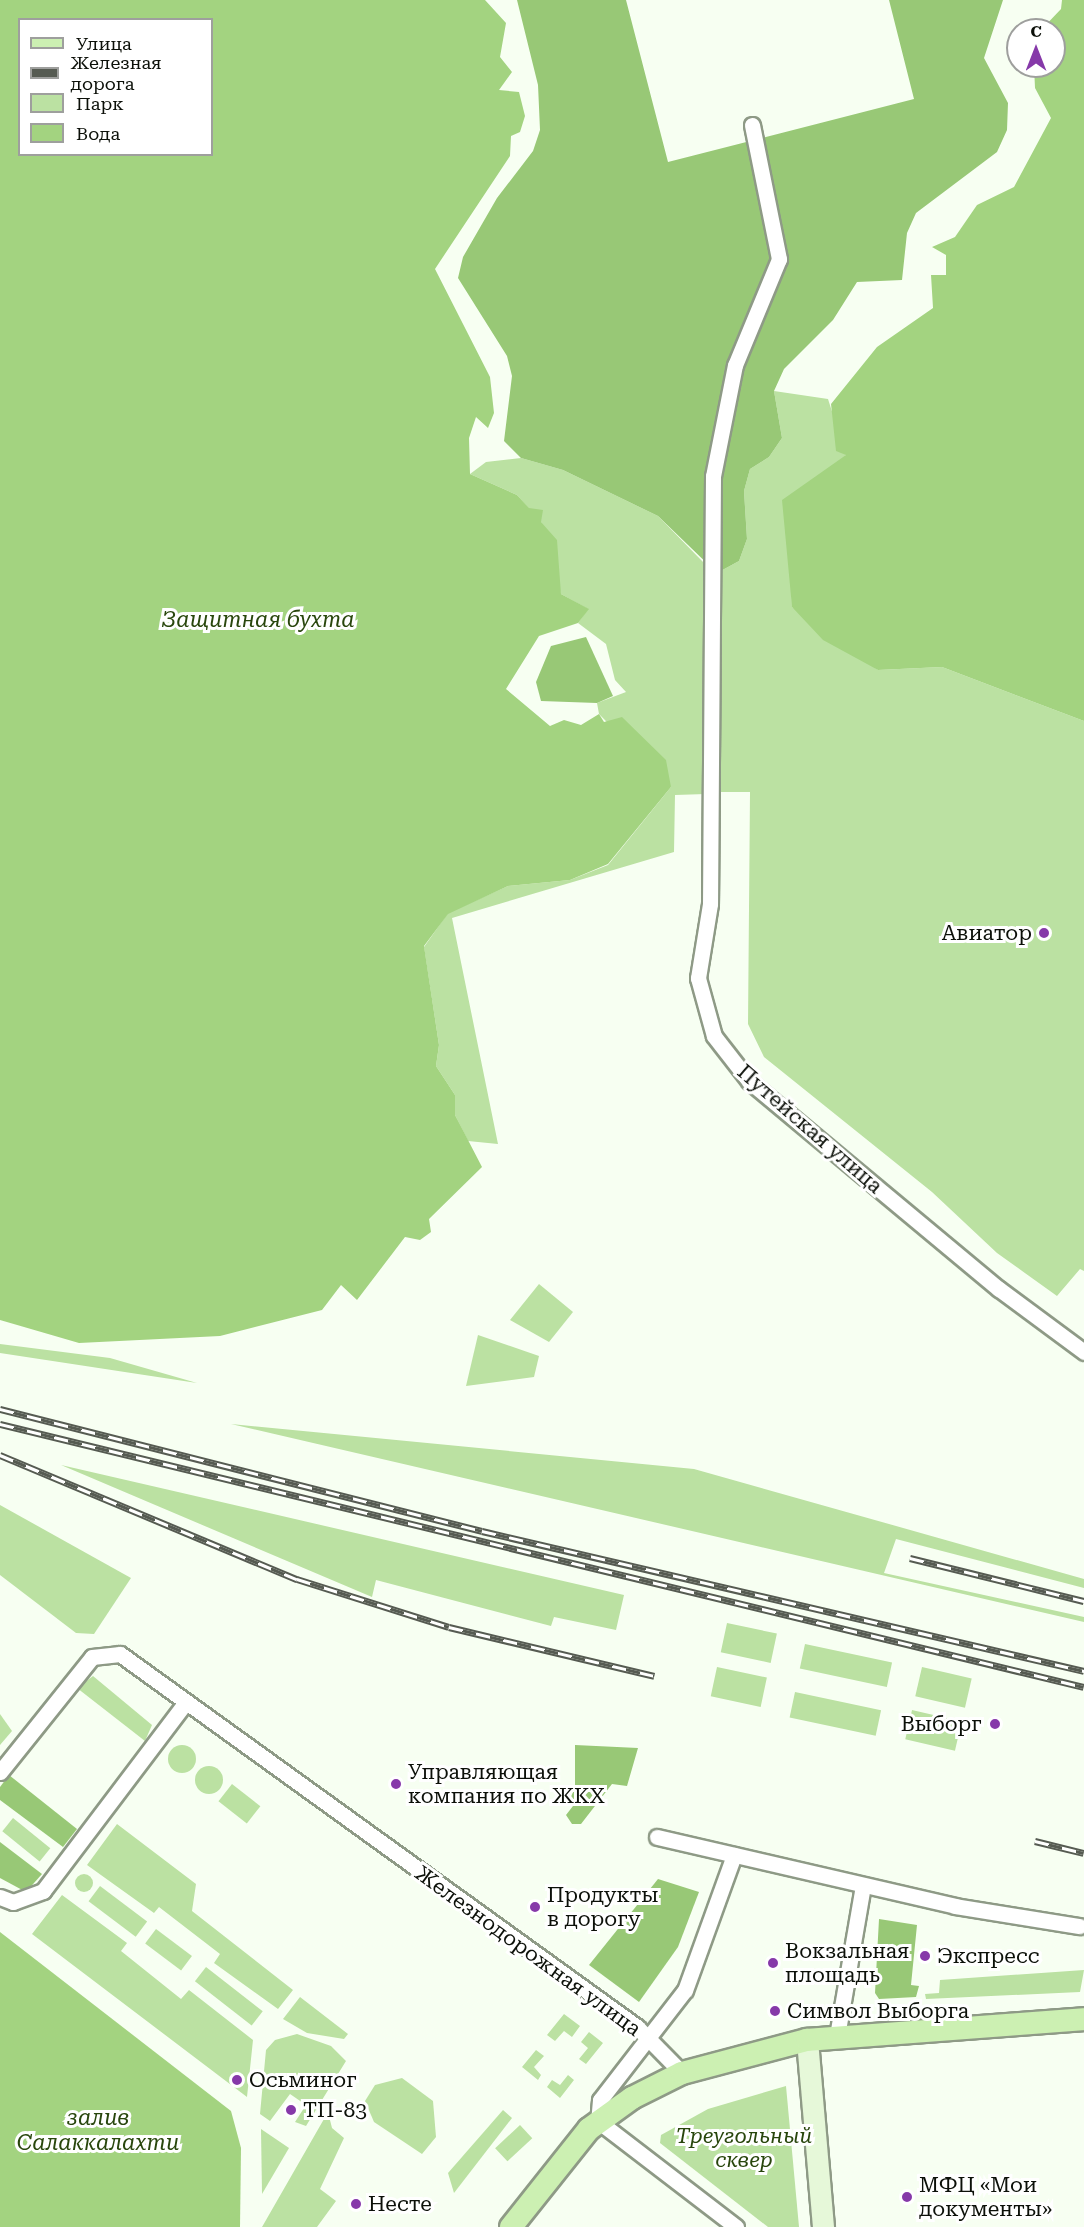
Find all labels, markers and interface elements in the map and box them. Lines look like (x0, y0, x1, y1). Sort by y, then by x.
legend (18, 18, 213, 156)
north arrow (1006, 18, 1066, 78)
text: С (1030, 22, 1042, 41)
text: Улица (76, 33, 132, 54)
text: Железная дорога (71, 52, 161, 94)
text: Парк (76, 93, 124, 114)
text: Вода (76, 123, 120, 144)
water label: Защитная бухта (162, 607, 354, 633)
place label: Авиатор (942, 920, 1032, 946)
marker: Авиатор (1037, 926, 1051, 940)
street label: Путейская улица (732, 1059, 888, 1199)
place label: Выборг (901, 1711, 982, 1737)
marker: Выборг (986, 1715, 1004, 1733)
place label: Управляющая компания по ЖКХ (408, 1759, 605, 1809)
marker: Управляющая компания по ЖКХ (389, 1777, 403, 1791)
street label: Железнодорожная улица (410, 1860, 646, 2042)
place label: Продукты в дорогу (547, 1882, 659, 1932)
marker: Продукты в дорогу (528, 1900, 542, 1914)
place label: Вокзальная площадь (785, 1938, 909, 1988)
place label: Экспресс (937, 1943, 1039, 1969)
marker: Экспресс (918, 1949, 932, 1963)
marker: Вокзальная площадь (766, 1956, 780, 1970)
place label: Символ Выборга (787, 1998, 969, 2024)
marker: Символ Выборга (768, 2004, 782, 2018)
place label: Осьминог (249, 2067, 357, 2093)
marker: Осьминог (230, 2073, 244, 2087)
place label: ТП-83 (303, 2097, 367, 2123)
marker: ТП-83 (284, 2103, 298, 2117)
water label: залив Салаккалахти (17, 2104, 179, 2156)
park label: Треугольный сквер (676, 2123, 812, 2173)
place label: МФЦ «Мои документы» (919, 2172, 1052, 2222)
marker: МФЦ «Мои документы» (900, 2190, 914, 2204)
place label: Несте (368, 2191, 432, 2217)
marker: Несте (349, 2197, 363, 2211)

